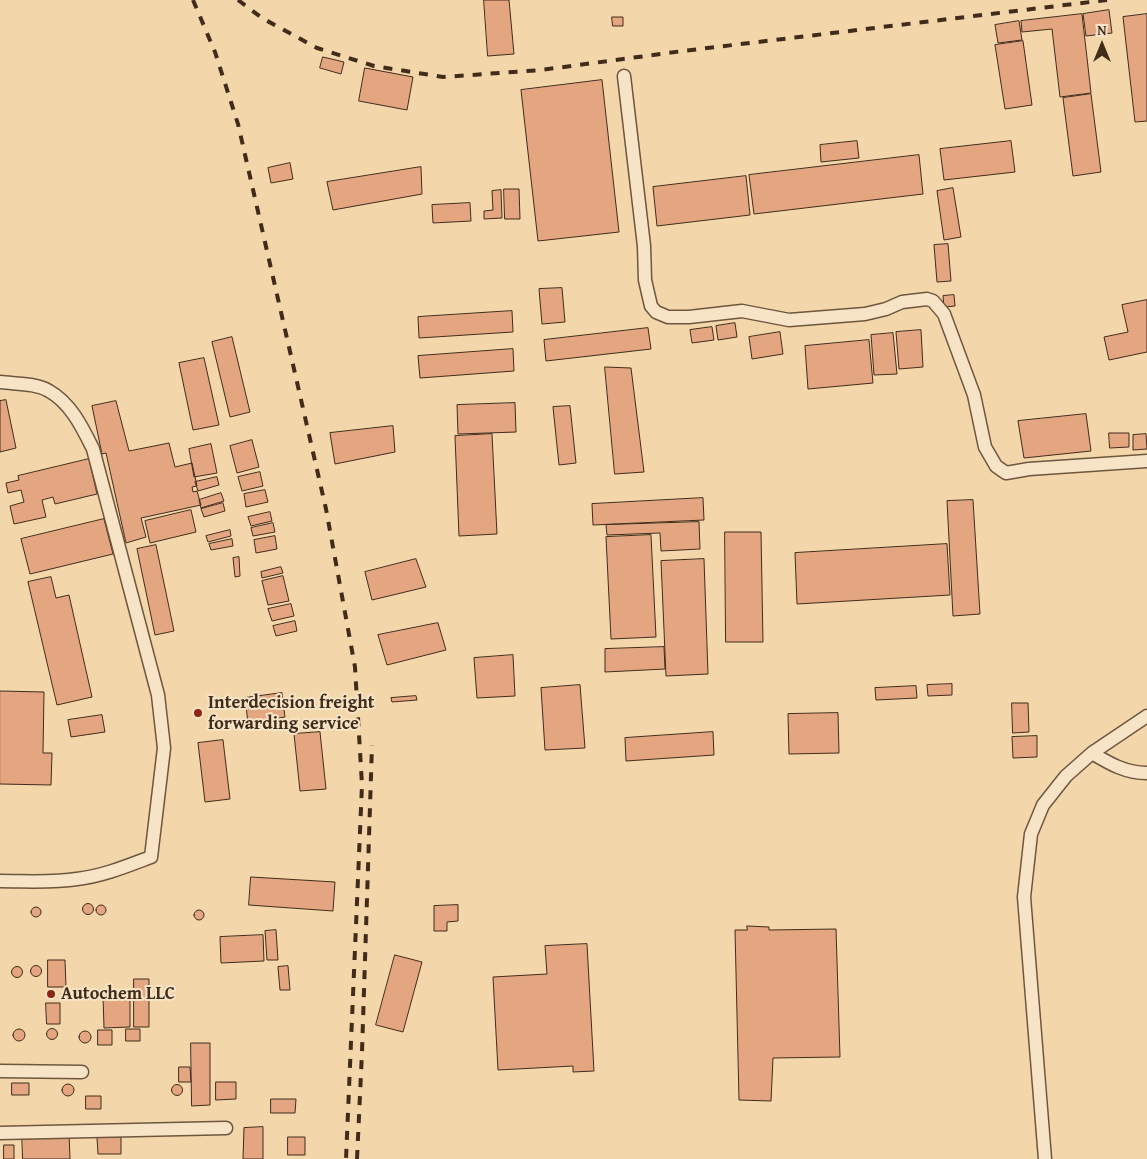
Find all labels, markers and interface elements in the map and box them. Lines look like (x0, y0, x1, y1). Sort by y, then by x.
north arrow (1077, 20, 1127, 70)
text: N (1097, 20, 1107, 40)
place label: Interdecision freight forwarding service (208, 692, 375, 734)
marker: Interdecision freight forwarding service (192, 707, 204, 719)
place label: Autochem LLC (61, 983, 175, 1005)
marker: Autochem LLC (45, 988, 57, 1000)

